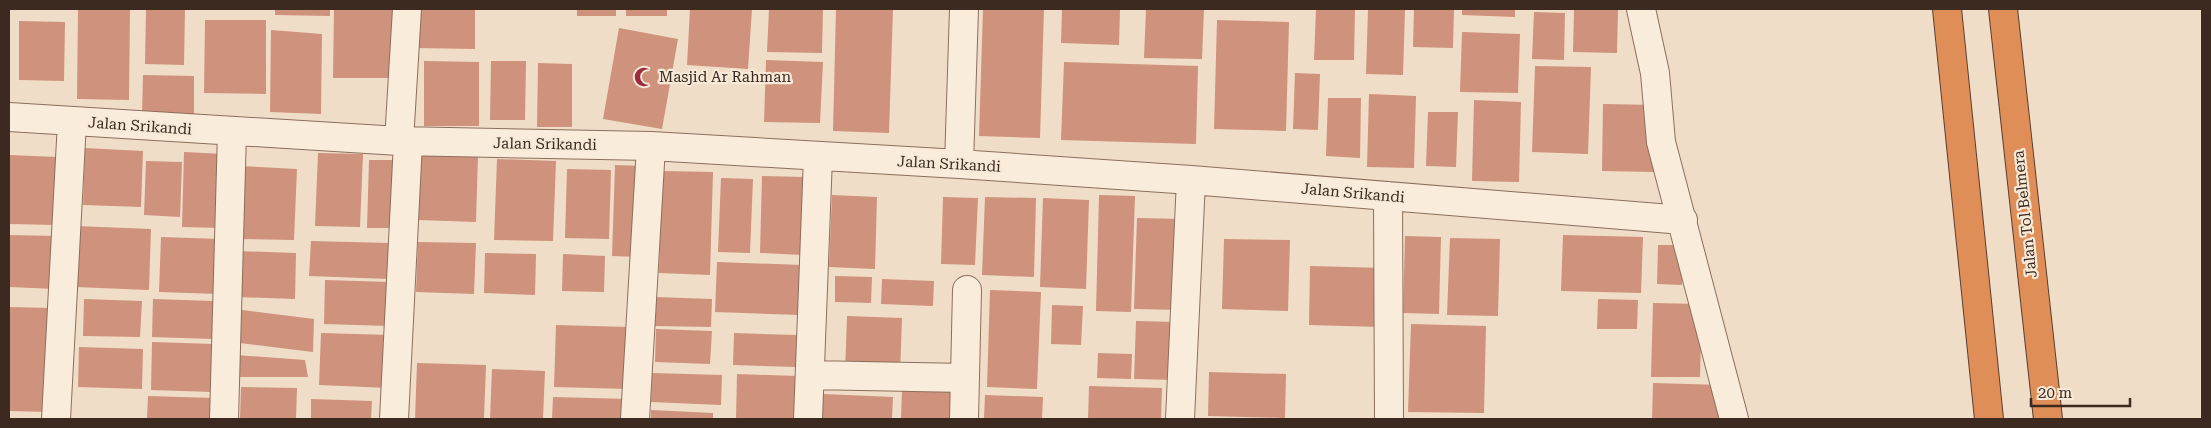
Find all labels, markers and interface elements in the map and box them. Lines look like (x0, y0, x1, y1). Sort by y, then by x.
mosque icon: Masjid Ar Rahman (633, 66, 655, 88)
place label: Masjid Ar Rahman (659, 68, 791, 86)
street label: Jalan Srikandi (88, 113, 193, 139)
street label: Jalan Srikandi (493, 134, 597, 154)
street label: Jalan Tol Belmera (2009, 149, 2041, 279)
street label: Jalan Srikandi (897, 152, 1002, 176)
street label: Jalan Srikandi (1300, 180, 1406, 207)
scale bar (2031, 376, 2130, 408)
text: 20 m (2038, 384, 2073, 402)

